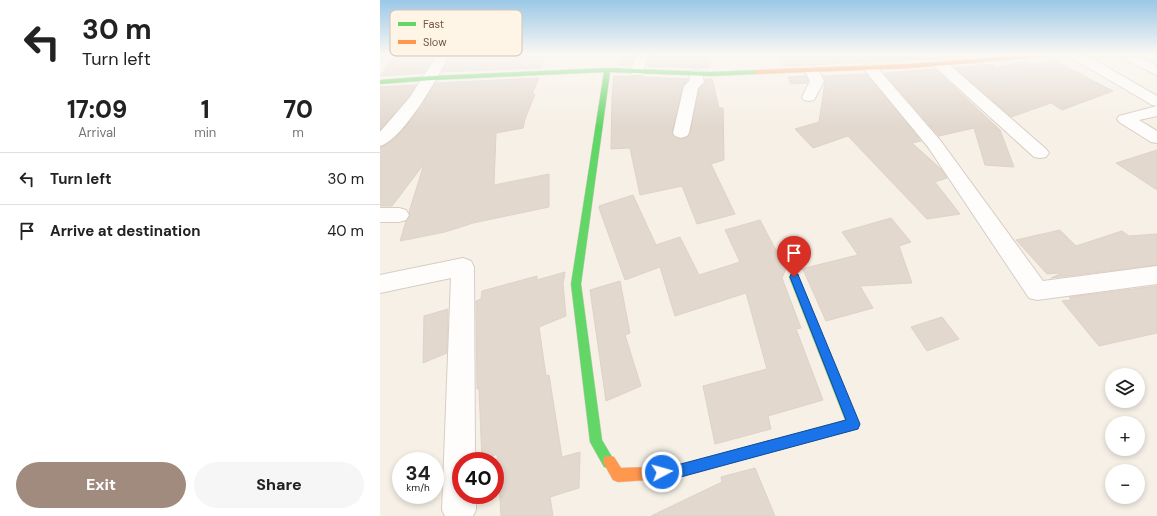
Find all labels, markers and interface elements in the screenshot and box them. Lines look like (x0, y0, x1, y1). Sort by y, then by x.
legend (390, 10, 522, 56)
text: 30 m (82, 11, 152, 48)
icon: left (16, 16, 68, 68)
text: Fast (423, 17, 444, 31)
text: Slow (423, 35, 447, 49)
text: Turn left (82, 47, 151, 71)
text: 17:09 (67, 94, 127, 125)
text: 1 (201, 94, 210, 125)
text: 70 (283, 94, 313, 125)
text: Arrival (78, 124, 116, 141)
text: min (194, 124, 216, 141)
text: m (292, 124, 304, 141)
icon: left (16, 168, 38, 190)
text: Turn left (50, 169, 111, 189)
text: 30 m (328, 169, 364, 189)
icon: arrive (16, 220, 38, 242)
text: Arrive at destination (50, 221, 201, 241)
text: 40 m (327, 221, 364, 241)
pin (777, 236, 811, 277)
icon: arrive (783, 242, 805, 264)
map controls (1105, 368, 1145, 504)
button: layers (1105, 368, 1145, 408)
button: + (1105, 416, 1145, 456)
position arrow (641, 451, 683, 493)
speed limit sign: 40 (452, 452, 504, 504)
text: 34 (405, 460, 431, 486)
button: Exit (16, 462, 186, 508)
button: Share (194, 462, 364, 508)
button: − (1105, 464, 1145, 504)
text: km/h (406, 481, 430, 494)

